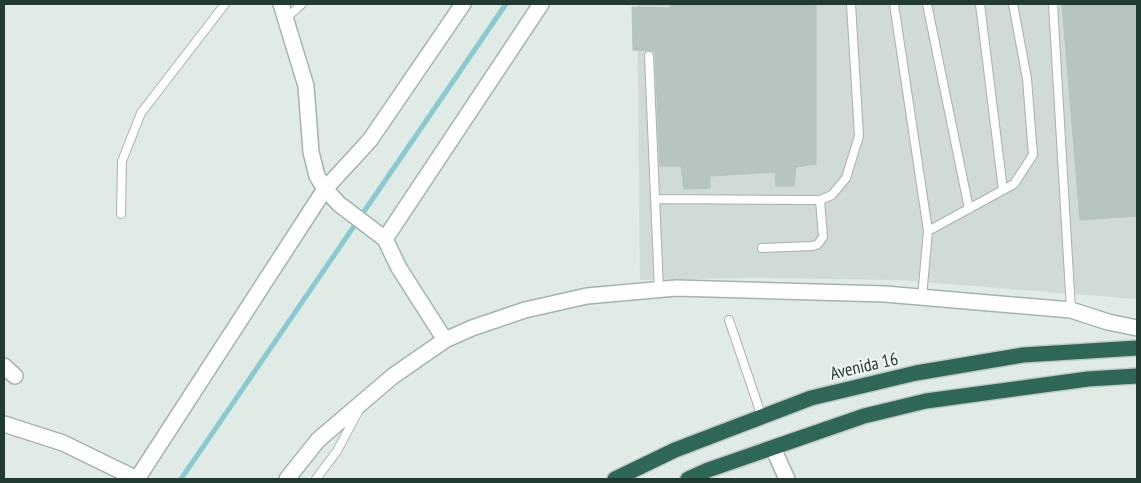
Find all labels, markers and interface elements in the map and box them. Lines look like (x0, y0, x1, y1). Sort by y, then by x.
street label: Avenida 16 (828, 347, 900, 385)

